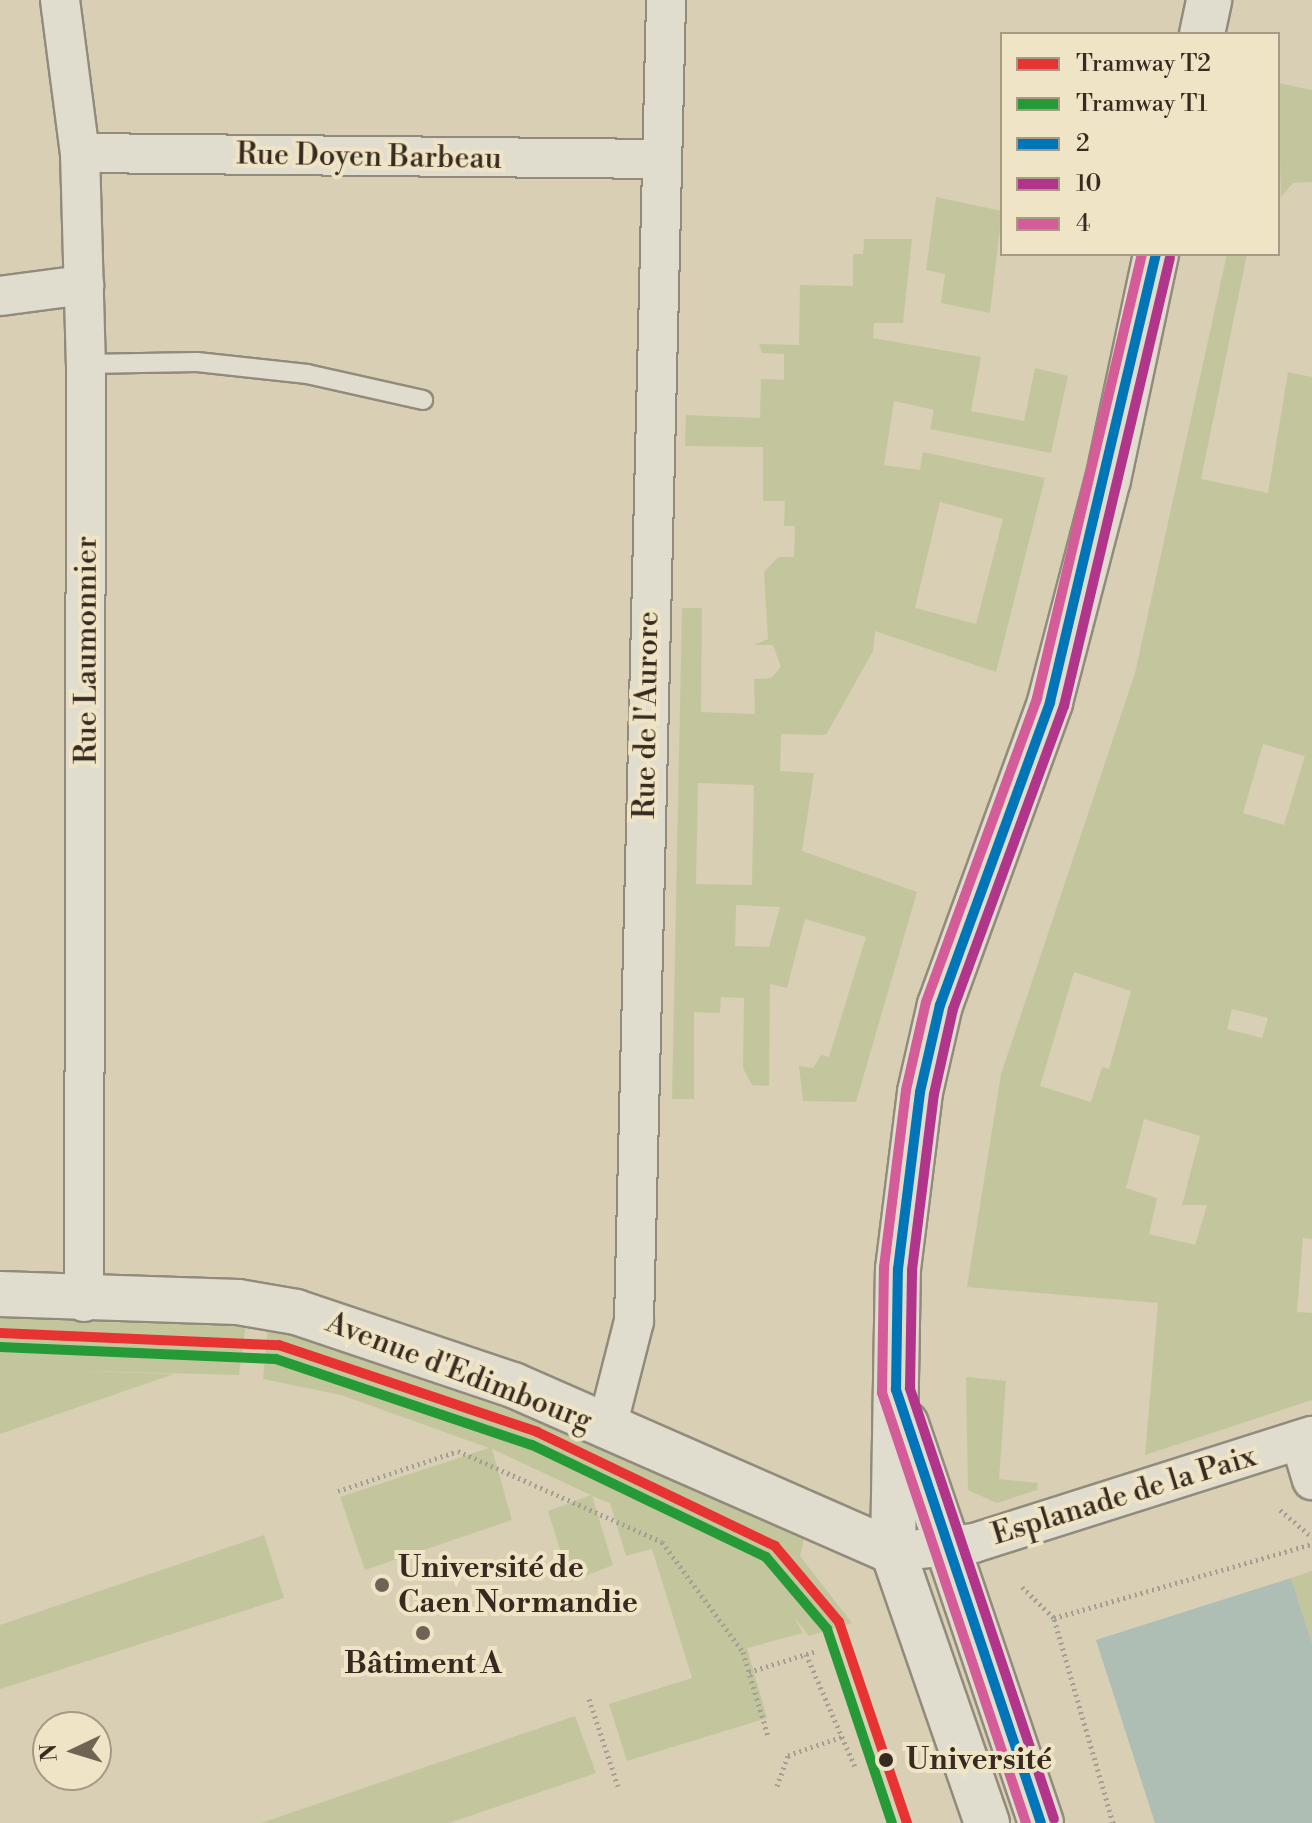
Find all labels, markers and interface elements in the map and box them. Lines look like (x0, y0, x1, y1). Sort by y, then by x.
legend (1000, 32, 1280, 256)
text: Tramway T2 (1076, 49, 1211, 79)
text: Tramway T1 (1076, 89, 1208, 119)
text: 2 (1076, 129, 1090, 159)
street label: Rue Doyen Barbeau (236, 137, 502, 177)
text: 10 (1076, 169, 1102, 199)
text: 4 (1076, 209, 1090, 239)
street label: Rue Laumonnier (69, 536, 105, 764)
street label: Rue de l'Aurore (627, 611, 667, 819)
street label: Avenue d'Edimbourg (321, 1305, 597, 1439)
street label: Esplanade de la Paix (987, 1439, 1261, 1553)
place label: Université de Caen Normandie (398, 1550, 638, 1620)
marker: Université de Caen Normandie (373, 1576, 391, 1594)
marker: Bâtiment A (414, 1624, 432, 1642)
place label: Bâtiment A (344, 1646, 502, 1682)
north arrow (32, 1711, 112, 1791)
place label: Université (906, 1742, 1052, 1778)
text: N (35, 1743, 64, 1762)
marker: Université (873, 1747, 899, 1773)

